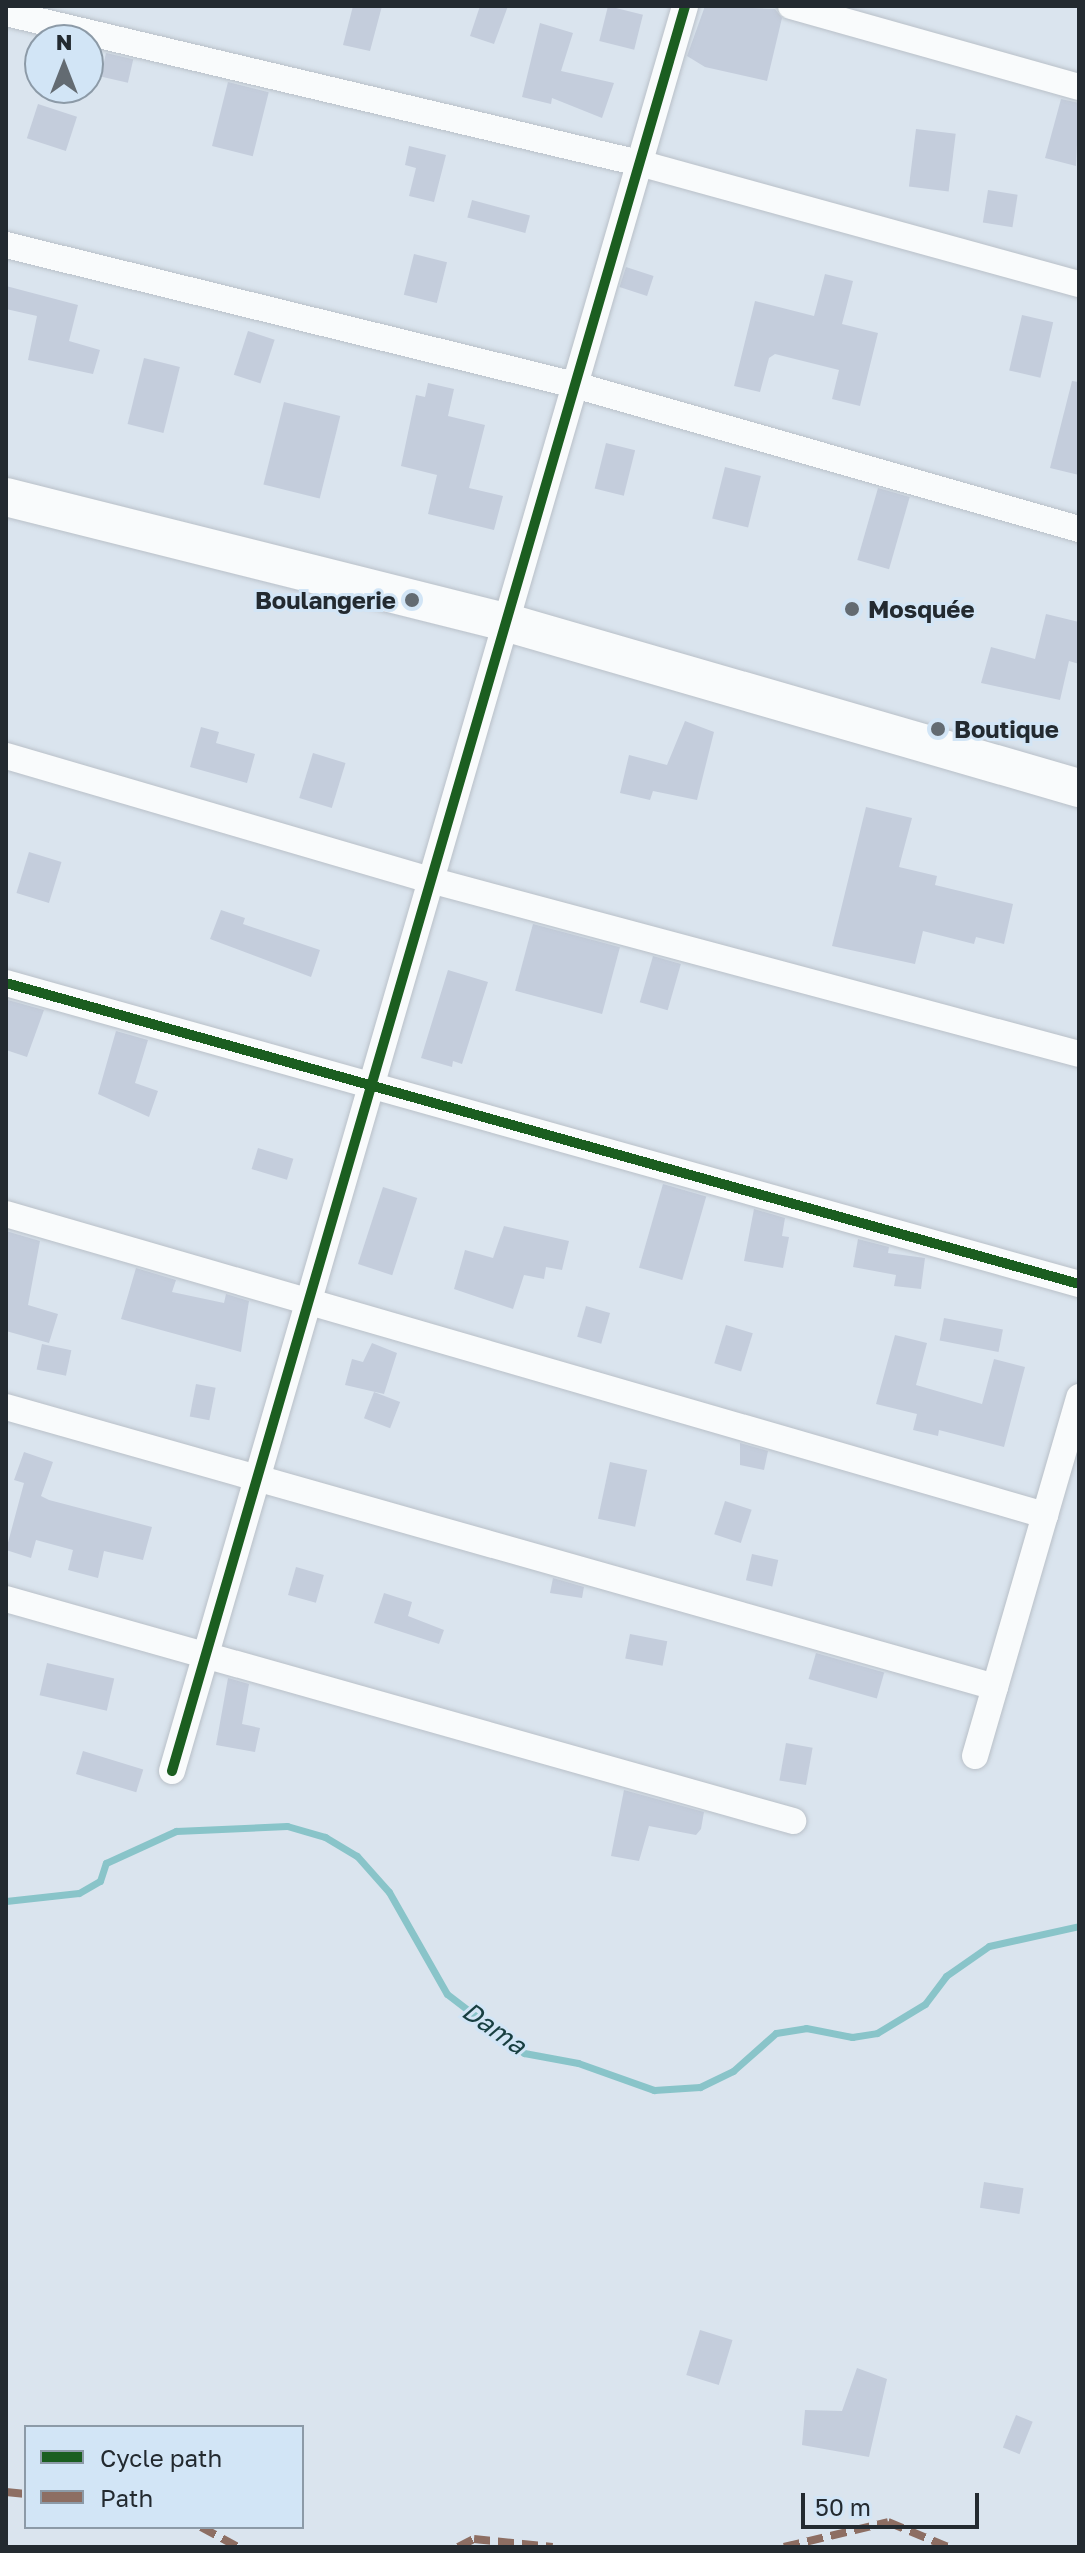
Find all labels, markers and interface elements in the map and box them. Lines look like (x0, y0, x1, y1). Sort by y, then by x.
north arrow (24, 24, 104, 104)
text: N (56, 28, 72, 55)
place label: Boulangerie (255, 586, 396, 614)
marker: Boulangerie (403, 591, 421, 609)
place label: Mosquée (868, 595, 975, 623)
marker: Mosquée (843, 600, 861, 618)
place label: Boutique (954, 715, 1059, 743)
marker: Boutique (929, 720, 947, 738)
water label: Dama (456, 1995, 532, 2061)
legend (24, 2425, 304, 2529)
text: Cycle path (100, 2443, 222, 2472)
scale bar (805, 2477, 983, 2527)
text: Path (100, 2483, 153, 2512)
text: 50 m (815, 2492, 871, 2521)

